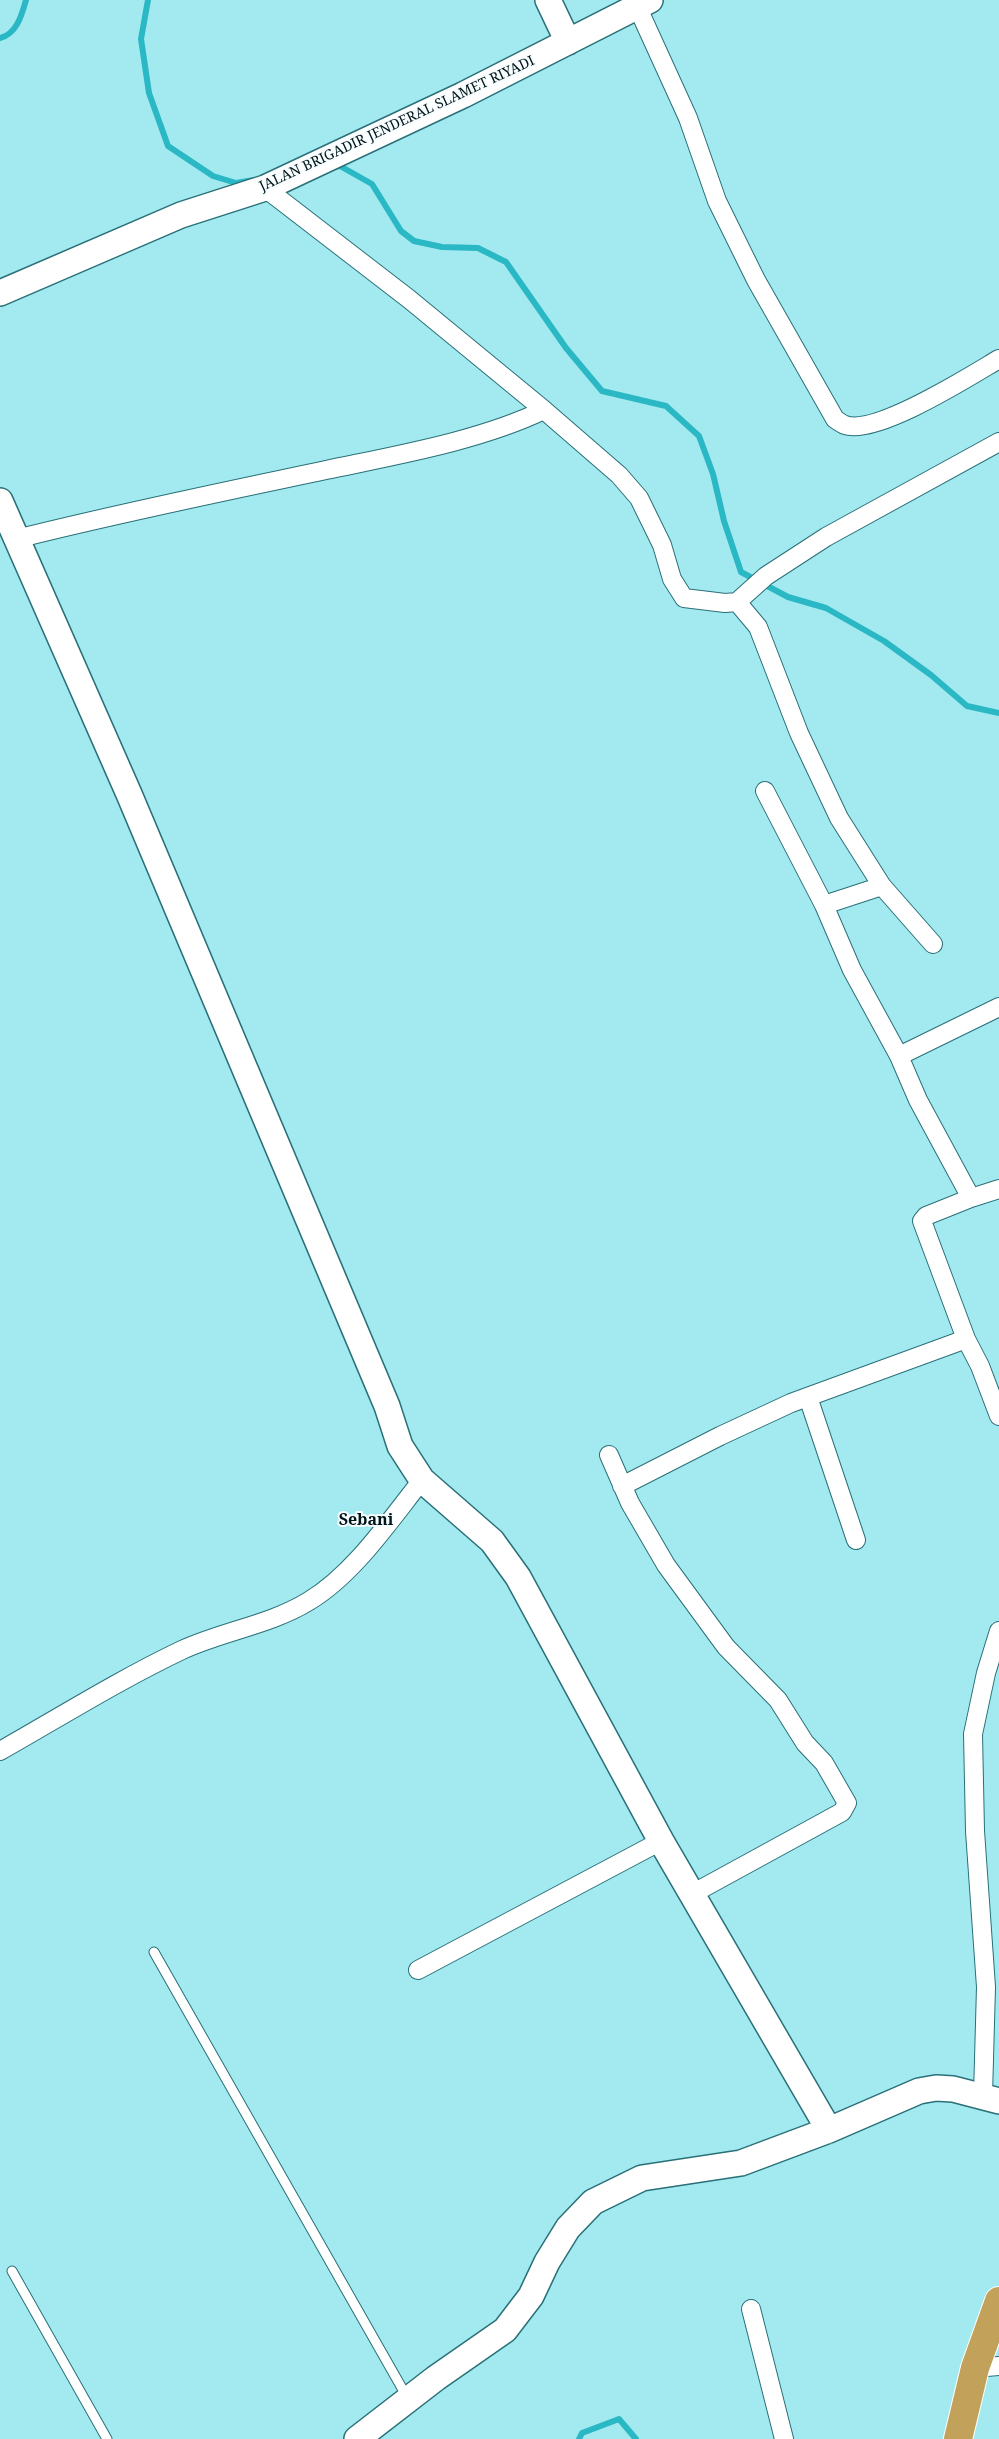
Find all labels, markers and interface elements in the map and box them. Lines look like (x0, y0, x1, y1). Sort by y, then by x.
street label: JALAN BRIGADIR JENDERAL SLAMET RIYADI (257, 53, 537, 195)
district label: Sebani (339, 1510, 393, 1530)

